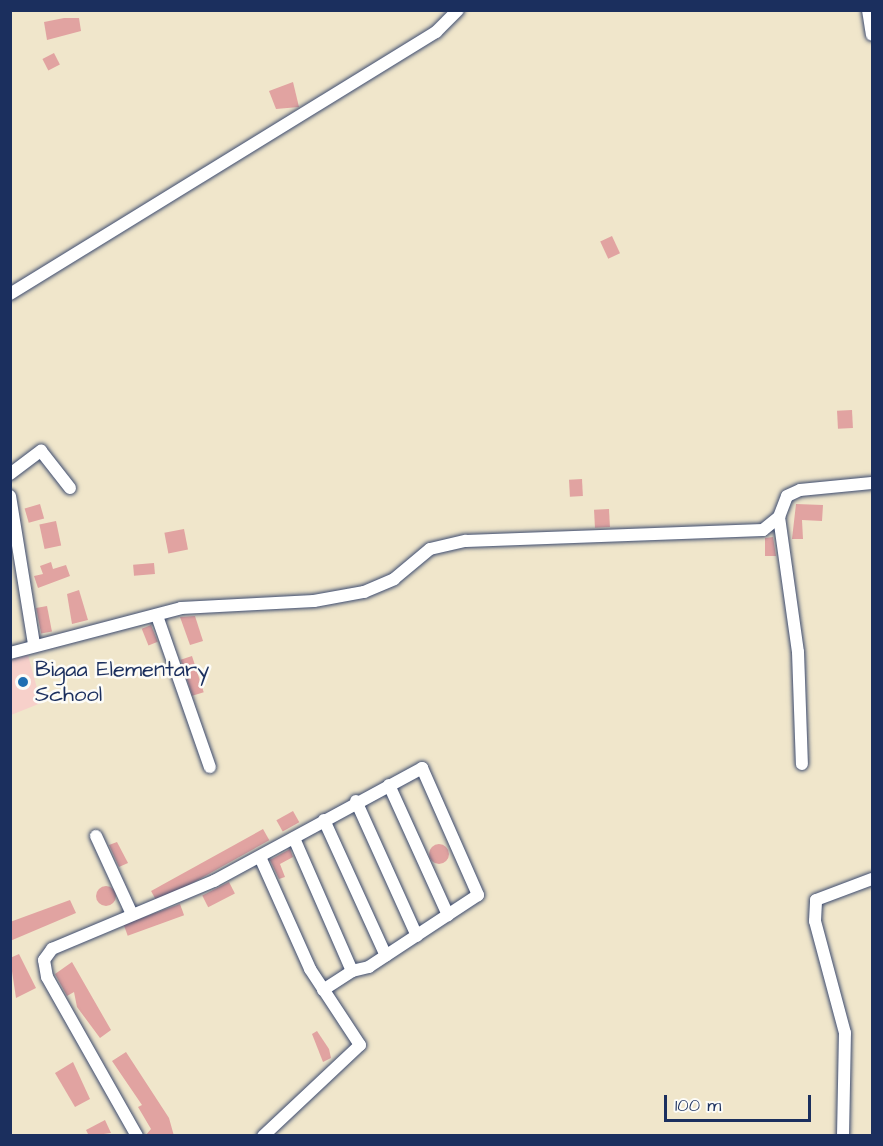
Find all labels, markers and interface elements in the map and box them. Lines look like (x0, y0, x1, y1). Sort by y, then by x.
place label: Bigaa Elementary School (35, 656, 209, 708)
marker: Bigaa Elementary School (16, 675, 30, 689)
scale bar (667, 1083, 814, 1121)
text: 100 m (675, 1093, 721, 1118)

